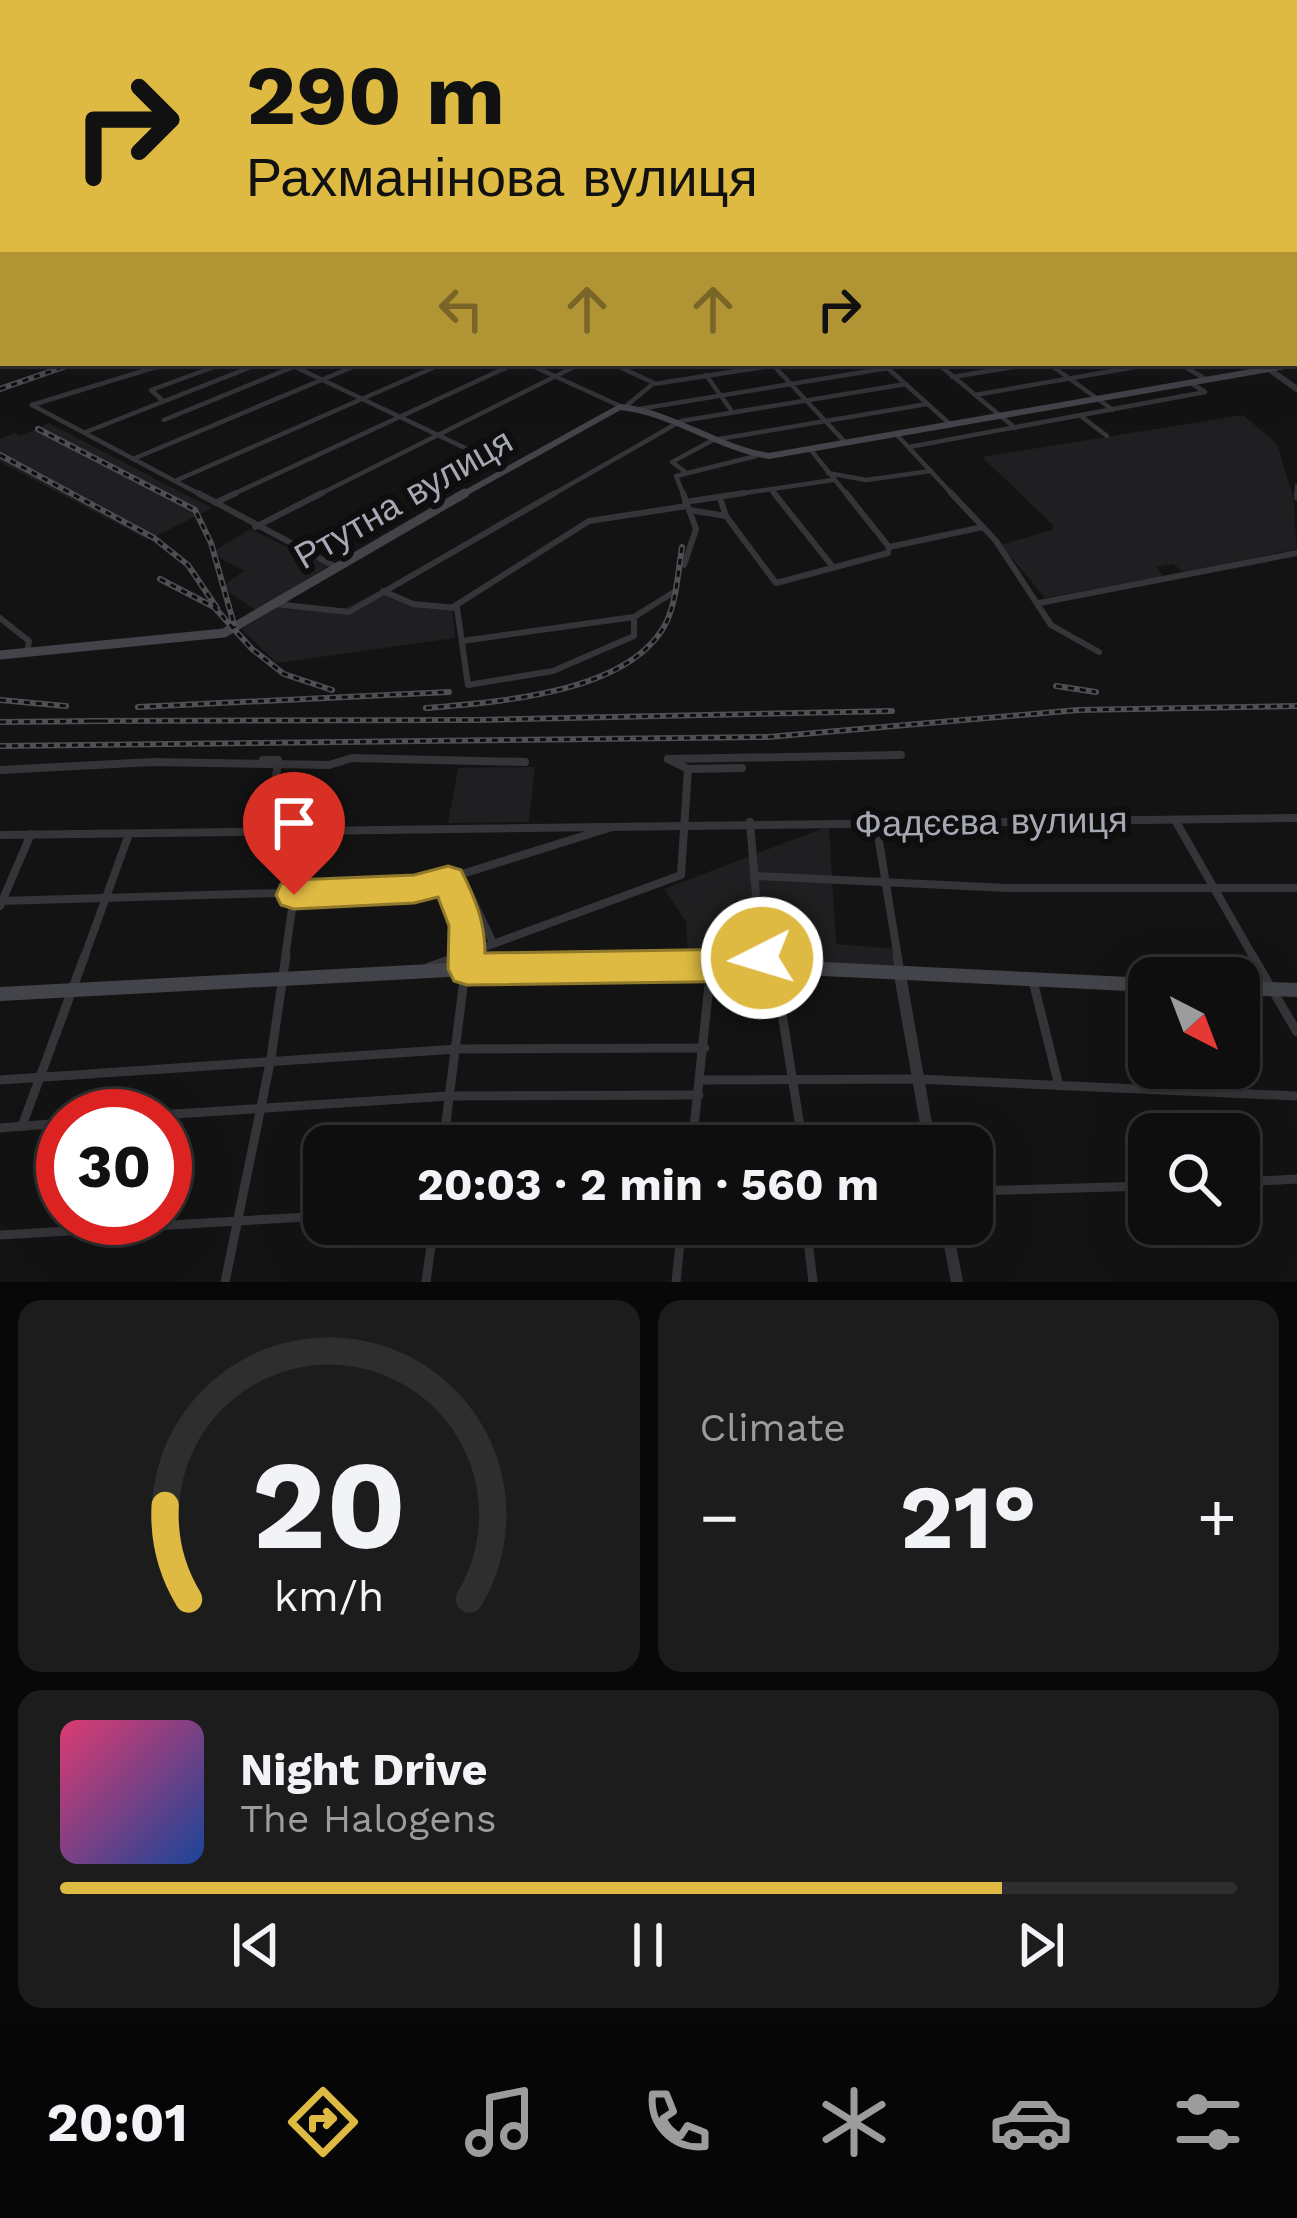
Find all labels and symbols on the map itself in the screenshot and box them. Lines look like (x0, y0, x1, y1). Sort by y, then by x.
street label: Ртутна вулиця (287, 420, 520, 578)
pin (243, 772, 345, 895)
street label: Фадєєва вулиця (854, 799, 1128, 845)
position arrow (699, 895, 825, 1021)
north arrow (1128, 957, 1260, 1089)
speed limit sign: 30 (36, 1089, 192, 1245)

